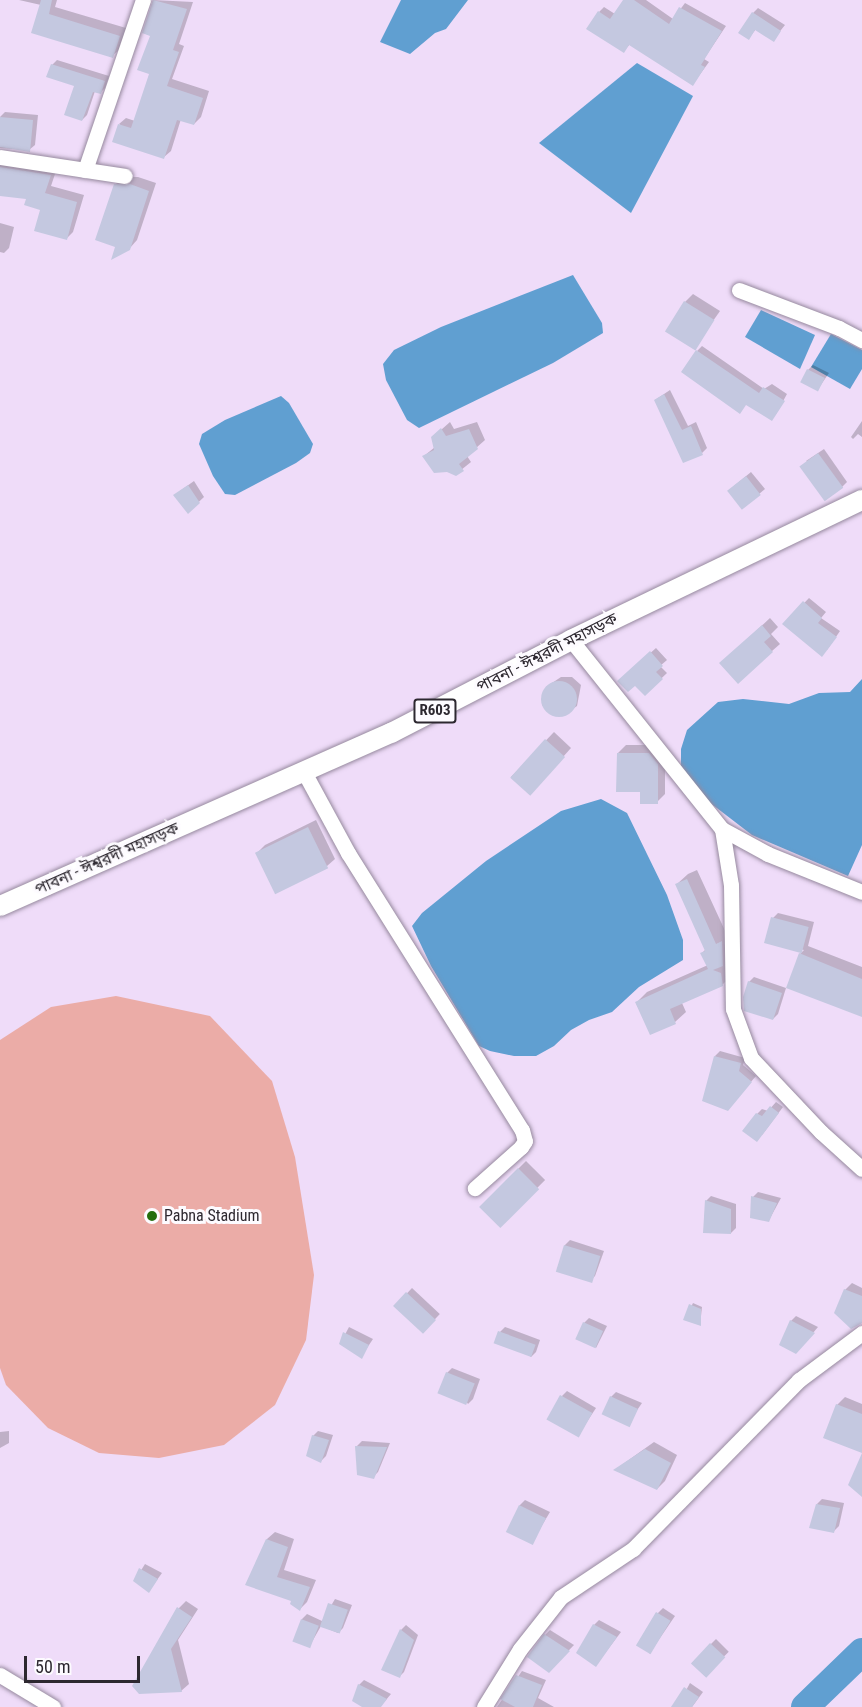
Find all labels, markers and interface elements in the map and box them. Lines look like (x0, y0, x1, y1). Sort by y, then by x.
street label: পাবনা - ঈশ্বরদী মহাসড়ক (473, 609, 621, 697)
road number: R603 (412, 699, 458, 723)
street label: পাবনা - ঈশ্বরদী মহাসড়ক (32, 819, 182, 899)
place label: Pabna Stadium (164, 1206, 260, 1226)
marker: Pabna Stadium (145, 1209, 159, 1223)
scale bar (27, 1644, 142, 1682)
text: 50 m (35, 1656, 70, 1677)

